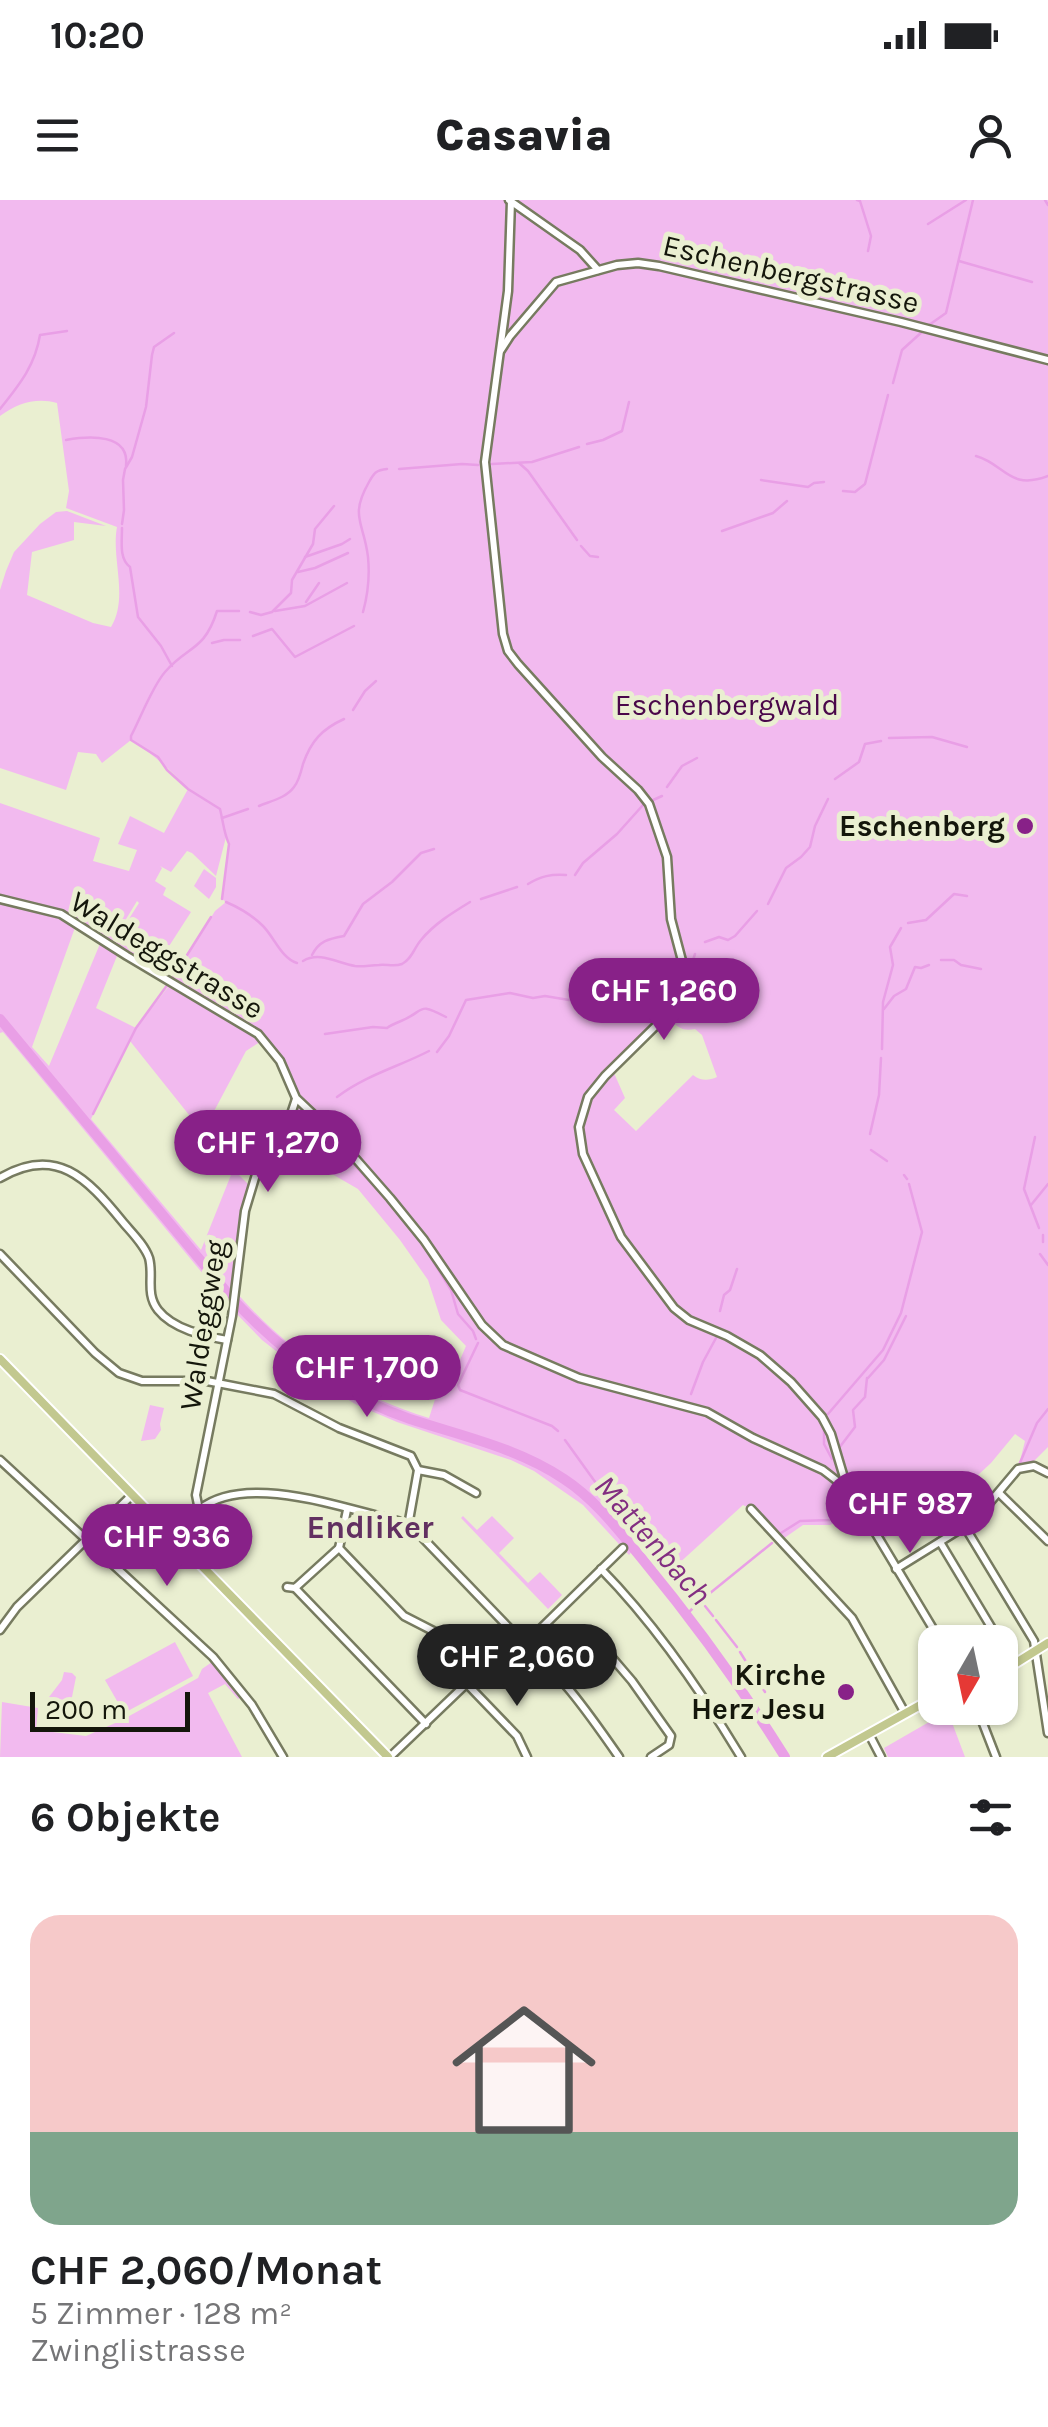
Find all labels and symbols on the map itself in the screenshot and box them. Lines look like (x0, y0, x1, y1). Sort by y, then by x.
street label: Eschenbergstrasse (660, 227, 922, 321)
park label: Eschenbergwald (615, 687, 839, 723)
place label: Eschenberg (839, 808, 1005, 844)
marker: Eschenberg (1014, 815, 1036, 837)
street label: Waldeggstrasse (64, 883, 270, 1027)
pin: CHF 1,260 (550, 958, 778, 1043)
pin: CHF 1,270 (154, 1110, 382, 1195)
street label: Waldeggweg (172, 1237, 234, 1413)
pin: CHF 1,700 (253, 1335, 481, 1420)
water label: Mattenbach (587, 1468, 719, 1612)
pin: CHF 987 (818, 1471, 1002, 1556)
pin: CHF 936 (75, 1504, 259, 1589)
district label: Endliker (306, 1509, 434, 1546)
pin: CHF 2,060 (403, 1624, 631, 1709)
north arrow (918, 1625, 1018, 1725)
place label: Kirche Herz Jesu (691, 1657, 826, 1727)
marker: Kirche Herz Jesu (835, 1681, 857, 1703)
scale bar (30, 1687, 190, 1732)

